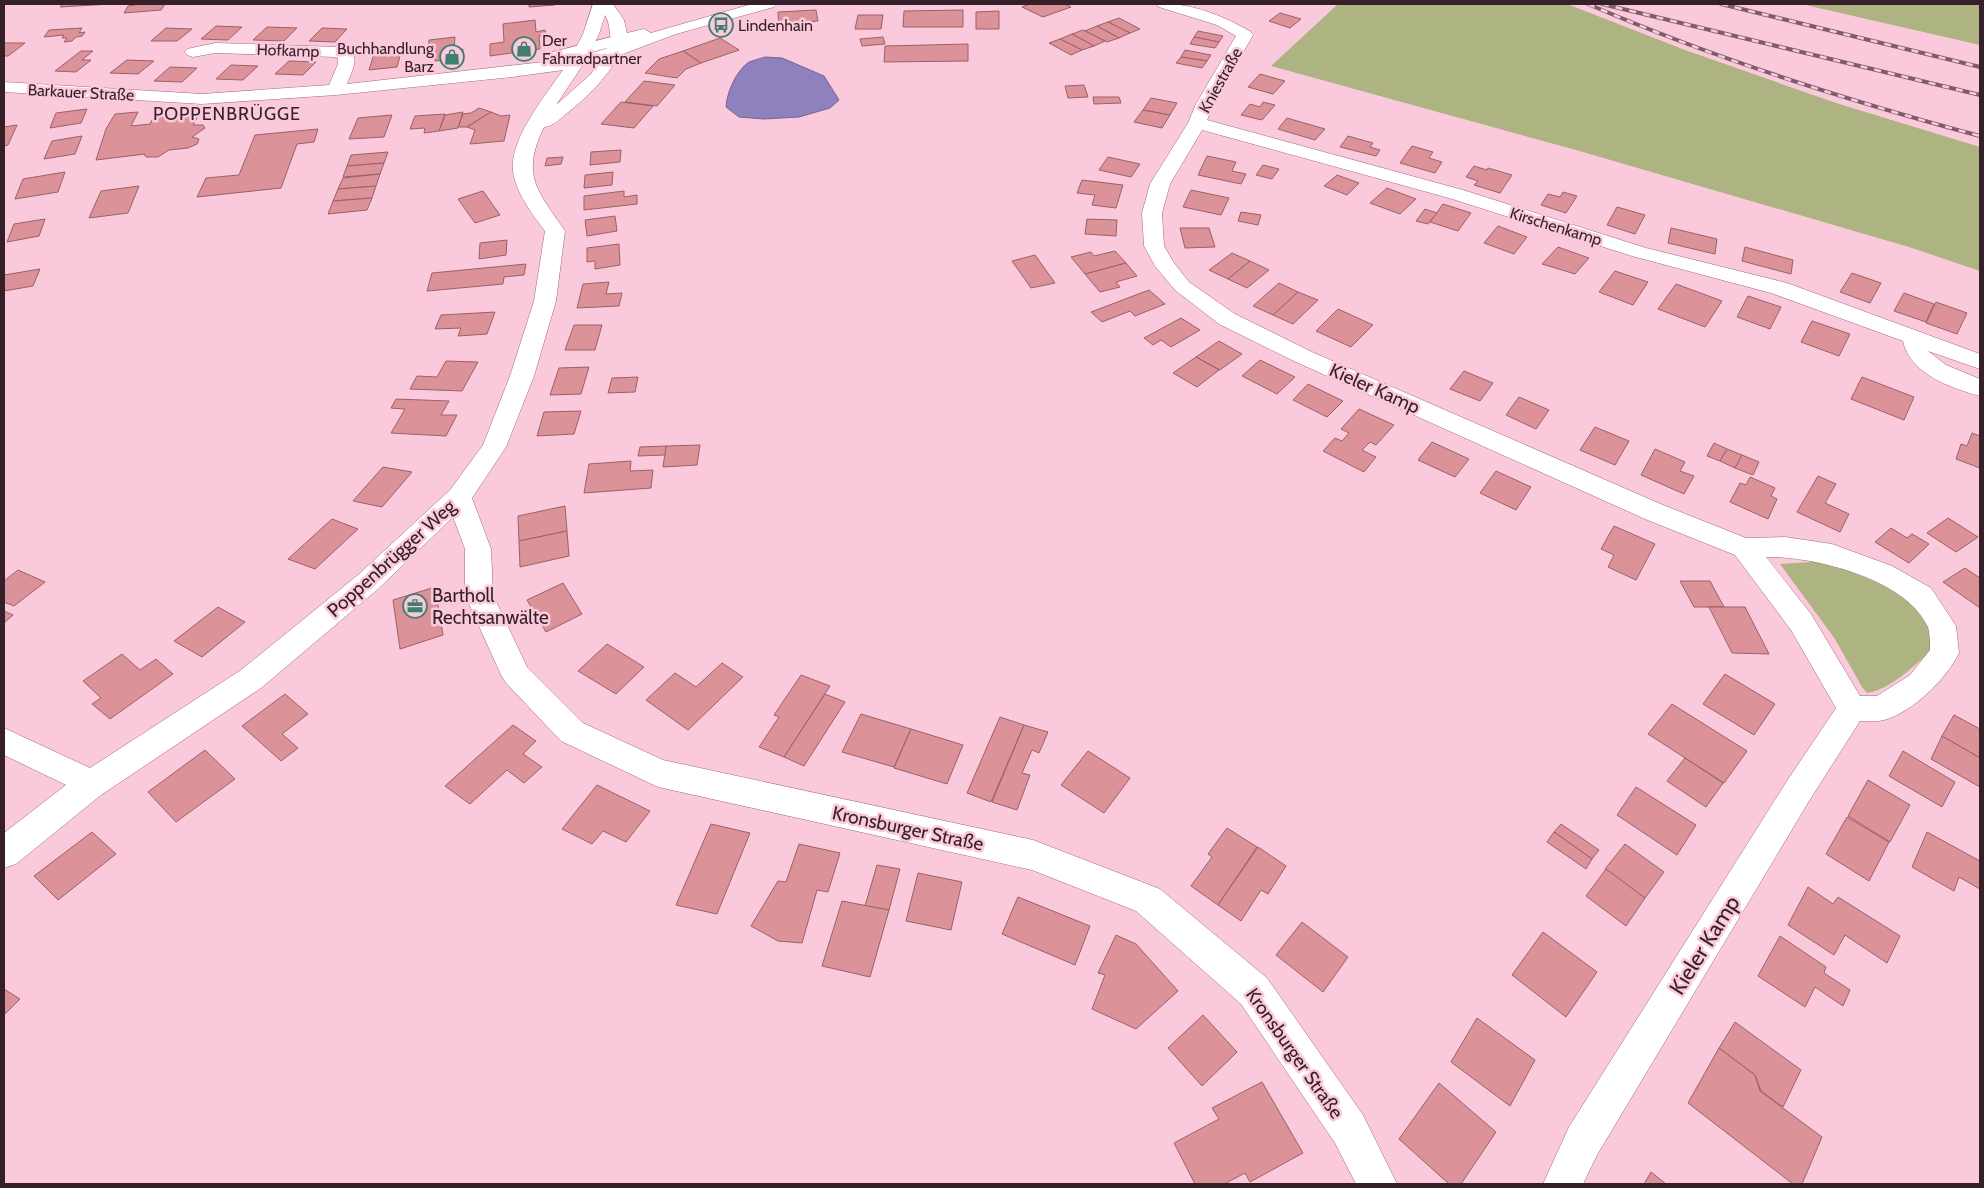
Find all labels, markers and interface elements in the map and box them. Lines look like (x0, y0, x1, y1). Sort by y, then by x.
bus stop icon: Lindenhain (708, 12, 734, 38)
place label: Lindenhain (738, 16, 813, 35)
place label: Der Fahrradpartner (542, 31, 643, 68)
shop icon: Der Fahrradpartner (511, 36, 537, 62)
place label: Buchhandlung Barz (337, 39, 435, 76)
street label: Hofkamp (256, 40, 320, 61)
shop icon: Buchhandlung Barz (439, 44, 465, 70)
street label: Kniestraße (1195, 44, 1246, 116)
street label: Barkauer Straße (27, 80, 135, 105)
district label: POPPENBRÜGGE (153, 103, 301, 125)
street label: Kirschenkamp (1508, 203, 1604, 250)
street label: Kieler Kamp (1326, 358, 1424, 419)
street label: Poppenbrügger Weg (323, 494, 461, 622)
place label: Bartholl Rechtsanwälte (432, 584, 549, 629)
office icon: Bartholl Rechtsanwälte (402, 593, 428, 619)
street label: Kronsburger Straße (830, 801, 986, 856)
street label: Kieler Kamp (1663, 891, 1745, 1000)
street label: Kronsburger Straße (1241, 984, 1348, 1123)

